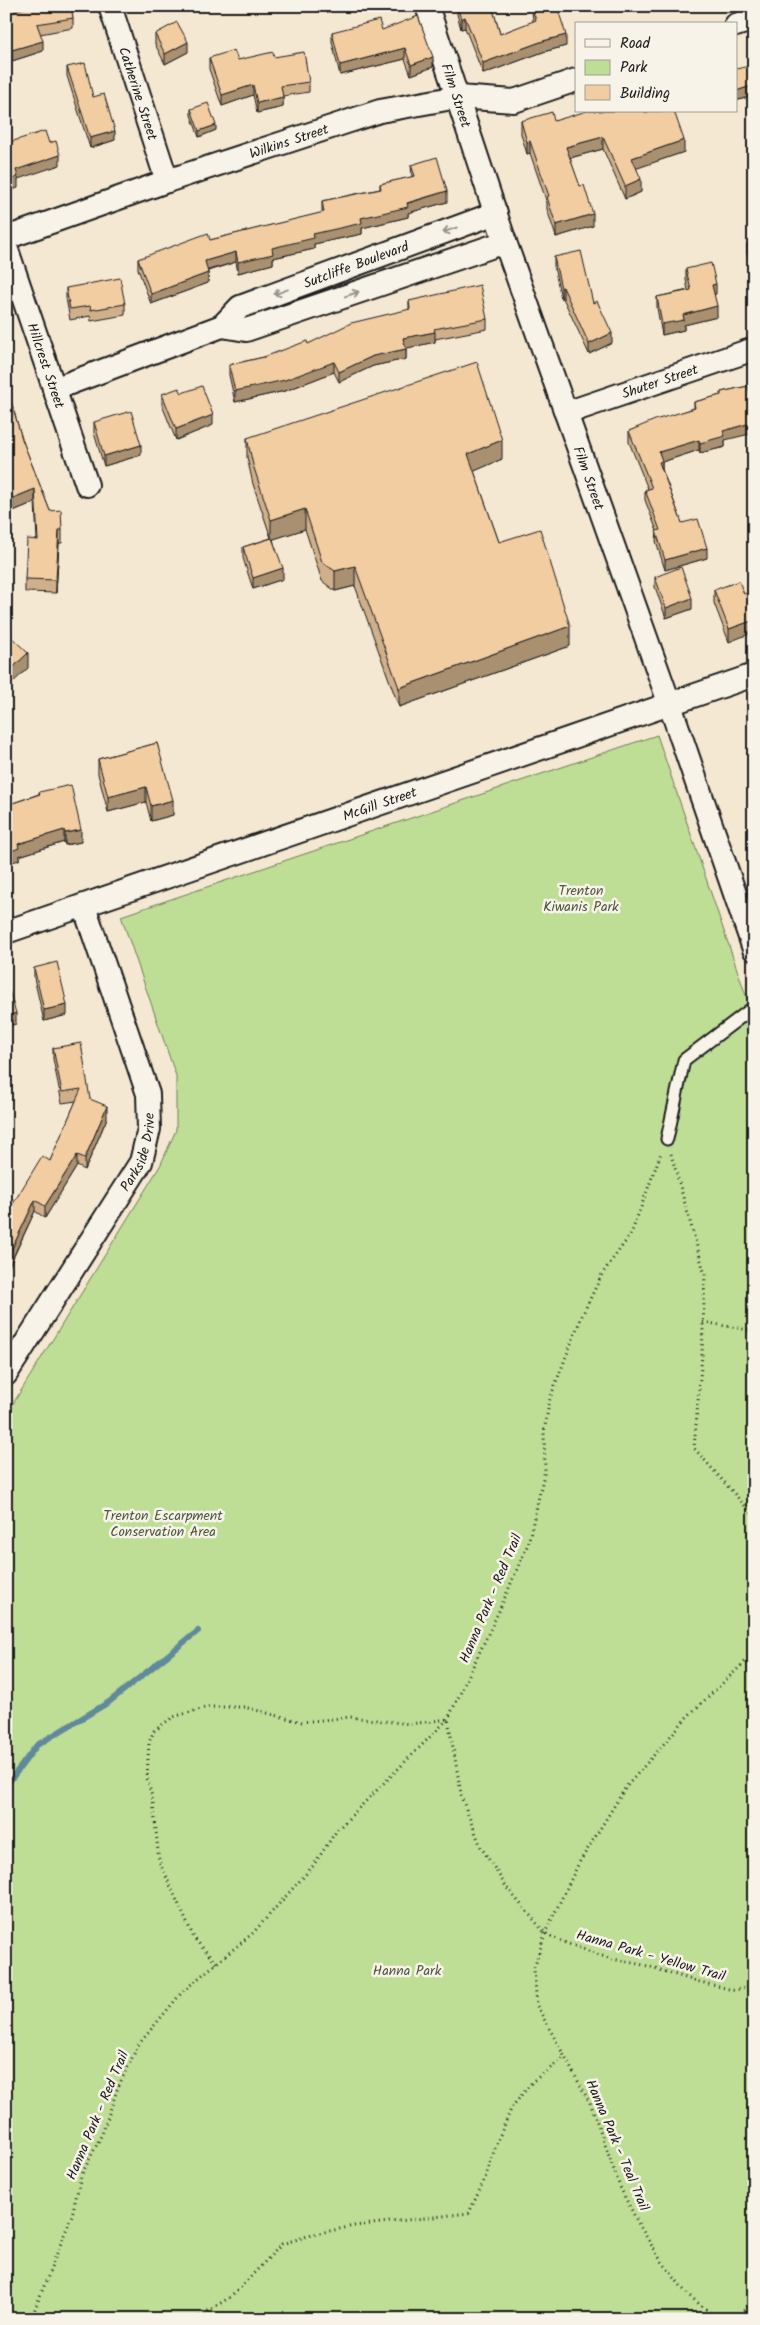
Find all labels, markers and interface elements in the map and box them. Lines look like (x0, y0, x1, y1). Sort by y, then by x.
legend (575, 22, 738, 112)
text: Road (620, 32, 651, 56)
street label: Catherine Street (112, 44, 163, 144)
text: Park (620, 56, 648, 80)
street label: Film Street (435, 61, 477, 131)
text: Building (620, 82, 670, 106)
street label: Wilkins Street (247, 118, 332, 165)
one-way arrow (443, 226, 458, 235)
street label: Sutcliffe Boulevard (300, 236, 413, 295)
one-way arrow (274, 288, 289, 297)
one-way arrow (343, 289, 359, 298)
street label: Hillcrest Street (21, 320, 70, 412)
street label: Shuter Street (619, 359, 702, 405)
street label: Film Street (567, 443, 610, 514)
street label: McGill Street (340, 781, 421, 828)
park label: Trenton Kiwanis Park (543, 880, 619, 918)
street label: Parkside Drive (115, 1112, 161, 1196)
park label: Trenton Escarpment Conservation Area (103, 1505, 223, 1543)
street label: Hanna Park - Red Trail (454, 1530, 528, 1666)
street label: Hanna Park - Yellow Trail (574, 1924, 728, 1988)
park label: Hanna Park (373, 1960, 442, 1982)
street label: Hanna Park - Red Trail (61, 2047, 135, 2183)
street label: Hanna Park - Teal Trail (579, 2076, 655, 2215)

